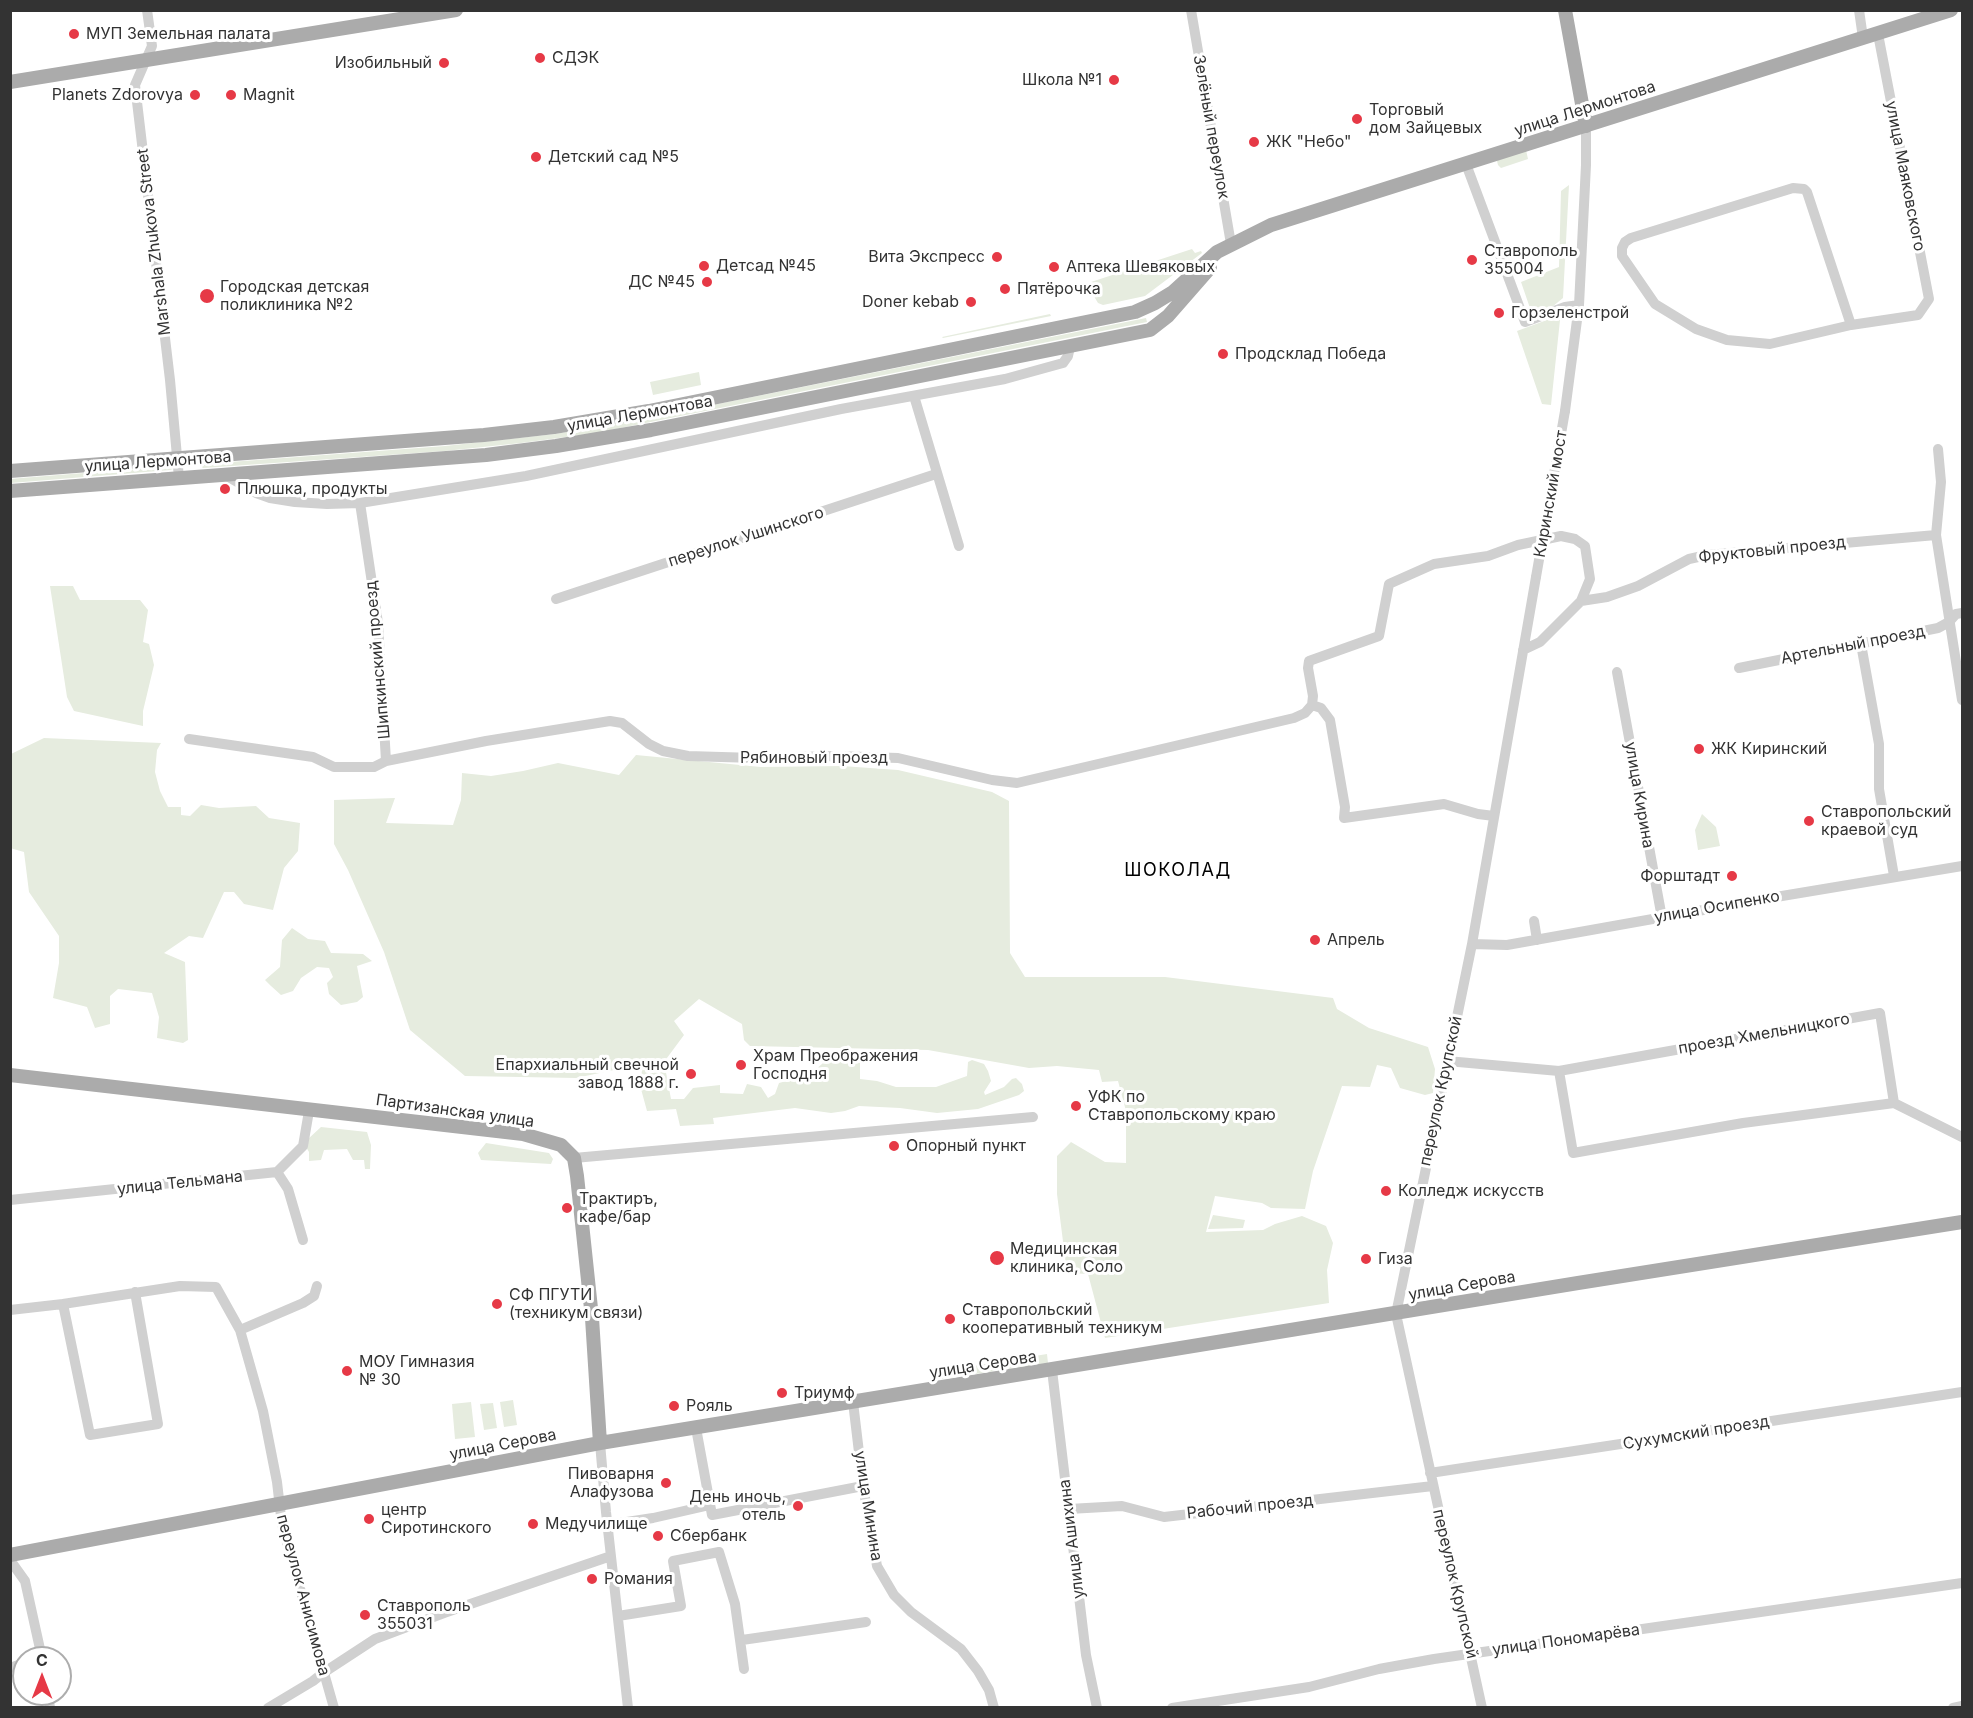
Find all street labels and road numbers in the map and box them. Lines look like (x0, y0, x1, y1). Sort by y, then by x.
street label: Зелёный переулок (1189, 53, 1233, 201)
street label: улица Лермонтова (1512, 77, 1658, 141)
street label: улица Маяковского (1881, 99, 1929, 253)
street label: Marshala Zhukova Street (133, 148, 175, 336)
street label: улица Лермонтова (566, 392, 714, 436)
street label: Киринский мост (1530, 429, 1572, 559)
street label: улица Лермонтова (84, 447, 232, 477)
street label: переулок Ушинского (666, 503, 826, 571)
street label: Фруктовый проезд (1697, 533, 1847, 567)
street label: Шипкинский проезд (362, 580, 394, 740)
street label: Артельный проезд (1779, 622, 1927, 668)
street label: улица Кирина (1620, 740, 1658, 850)
street label: Рябиновый проезд (740, 748, 888, 768)
street label: улица Осипенко (1653, 887, 1781, 927)
street label: проезд Хмельницкого (1677, 1009, 1851, 1059)
street label: переулок Крупской (1416, 1014, 1466, 1168)
street label: Партизанская улица (375, 1090, 535, 1132)
street label: улица Тельмана (116, 1167, 244, 1199)
street label: улица Серова (1407, 1267, 1517, 1305)
street label: улица Серова (928, 1347, 1038, 1383)
street label: Сухумский проезд (1621, 1412, 1771, 1454)
street label: улица Серова (448, 1425, 558, 1465)
street label: улица Минина (850, 1450, 886, 1562)
street label: улица Ашихина (1055, 1478, 1089, 1600)
street label: Рабочий проезд (1186, 1491, 1314, 1523)
street label: переулок Крупской (1428, 1507, 1482, 1661)
street label: переулок Анисимова (272, 1512, 334, 1678)
street label: улица Пономарёва (1491, 1620, 1641, 1660)

